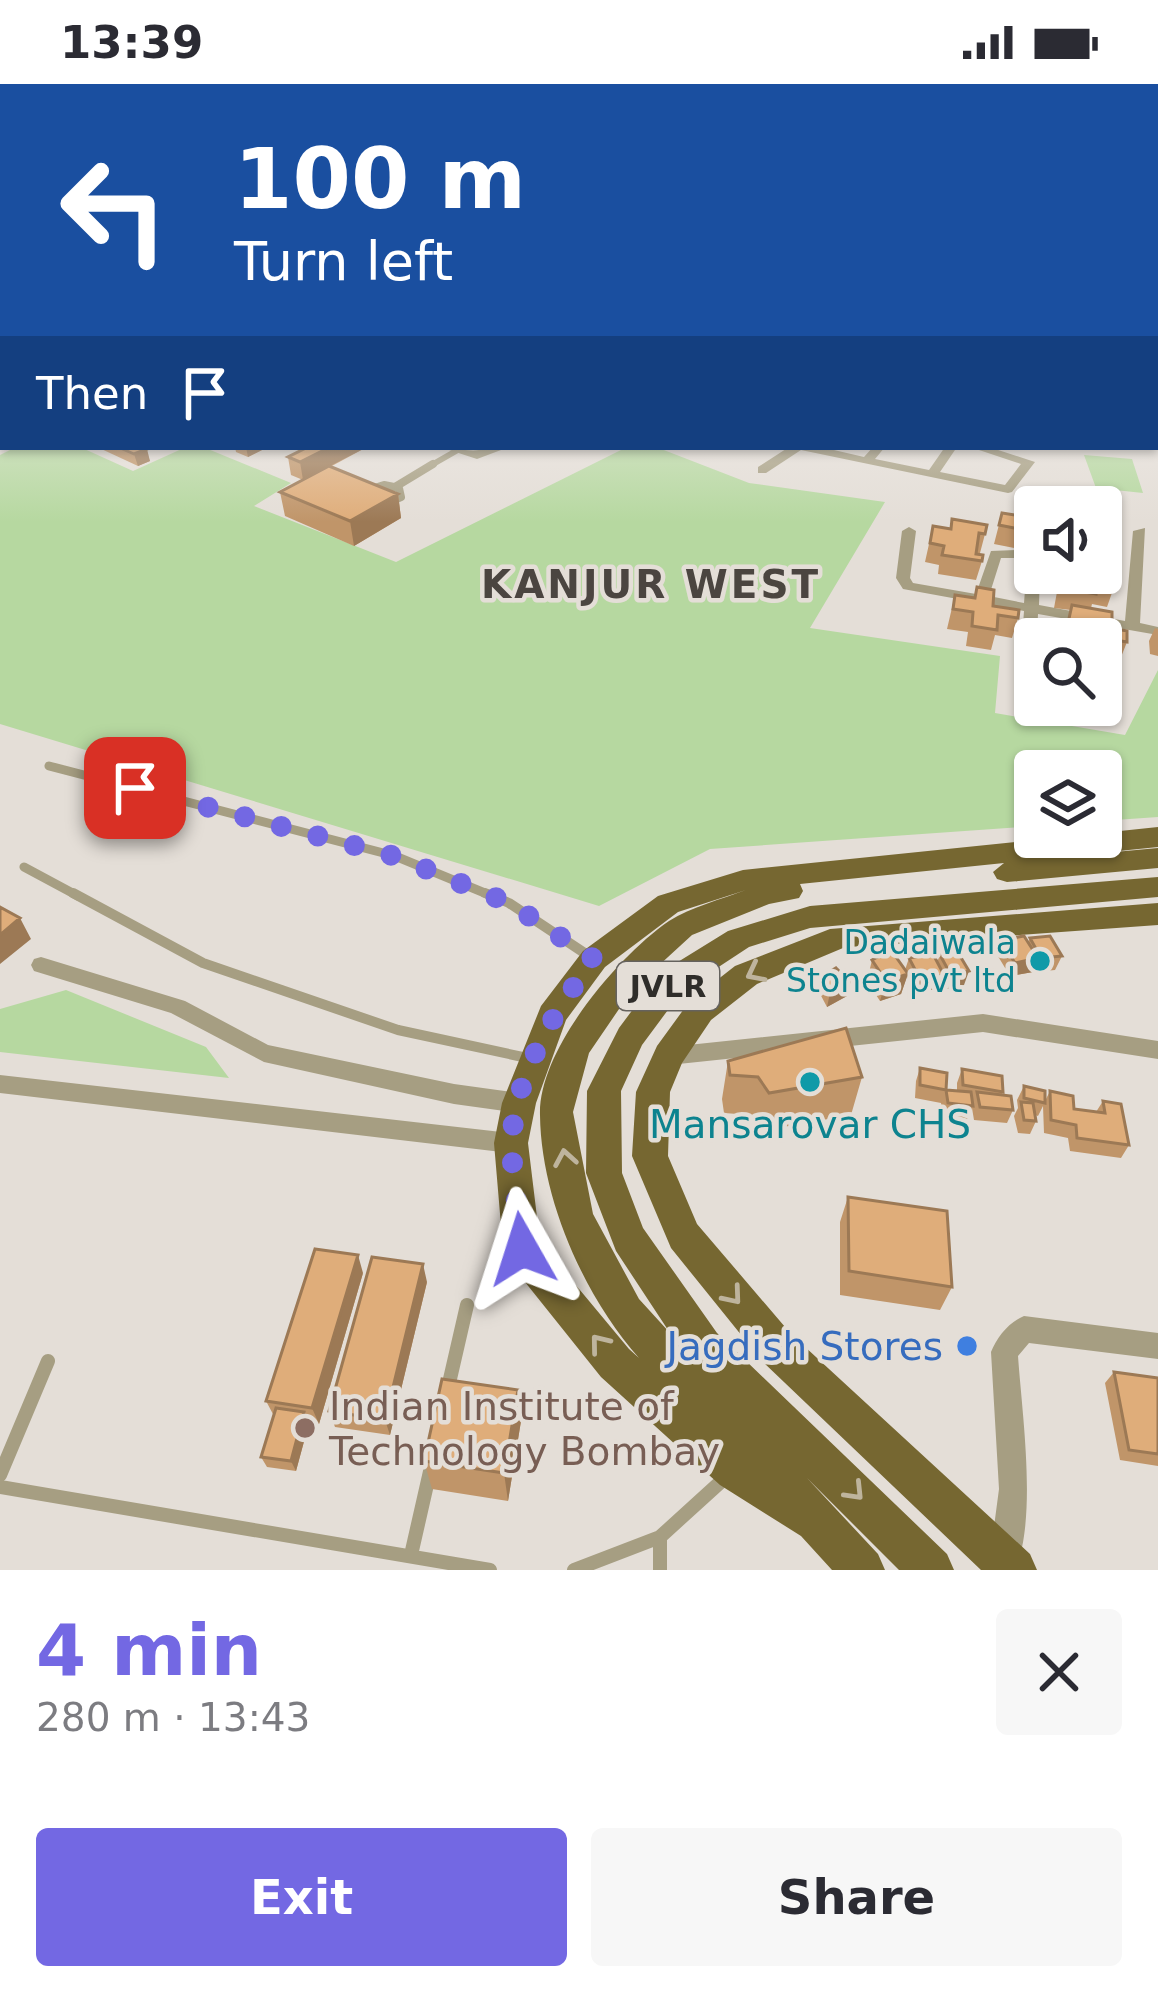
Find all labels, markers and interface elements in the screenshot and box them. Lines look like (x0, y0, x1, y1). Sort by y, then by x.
text: 13:39 (60, 16, 203, 69)
text: 100 m (234, 130, 526, 228)
icon: left (36, 132, 192, 288)
text: Turn left (234, 230, 453, 293)
icon: arrive (172, 360, 238, 426)
text: Then (36, 367, 148, 420)
map controls (1014, 486, 1122, 858)
button: sound (1014, 486, 1122, 594)
district label: KANJUR WEST (481, 562, 821, 607)
button: search (1014, 618, 1122, 726)
pin (84, 737, 186, 839)
button: layers (1014, 750, 1122, 858)
icon: arrive (102, 755, 168, 821)
place label: Dadaiwala Stones pvt ltd (786, 923, 1016, 1000)
marker: Dadaiwala Stones pvt ltd (1027, 948, 1053, 974)
one-way arrow (746, 959, 768, 982)
road number: JVLR (617, 962, 719, 1010)
marker: Mansarovar CHS (797, 1069, 823, 1095)
place label: Mansarovar CHS (649, 1102, 971, 1147)
one-way arrow (553, 1149, 578, 1169)
position arrow (459, 1186, 585, 1312)
one-way arrow (718, 1282, 740, 1304)
place label: Jagdish Stores (663, 1324, 943, 1369)
marker: Jagdish Stores (954, 1333, 980, 1359)
one-way arrow (592, 1335, 613, 1357)
place label: Indian Institute of Technology Bombay (328, 1384, 720, 1474)
marker: Indian Institute of Technology Bombay (292, 1415, 318, 1441)
one-way arrow (841, 1478, 863, 1500)
text: 4 min (36, 1608, 262, 1692)
button: close (996, 1609, 1122, 1735)
text: 280 m · 13:43 (36, 1695, 310, 1740)
button: Exit (36, 1828, 567, 1966)
button: Share (591, 1828, 1122, 1966)

